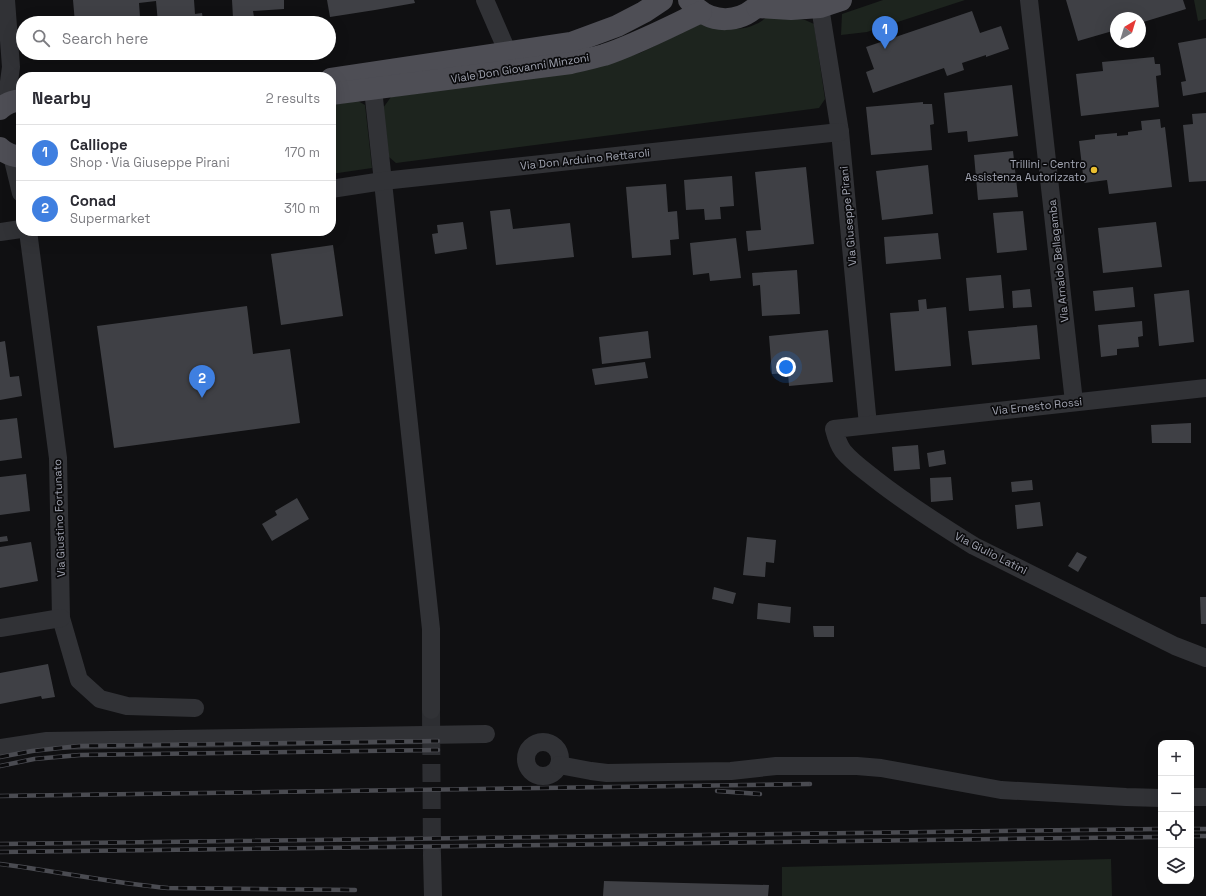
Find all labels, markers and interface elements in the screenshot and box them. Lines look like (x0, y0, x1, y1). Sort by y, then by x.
north arrow (1110, 12, 1146, 48)
search box (16, 16, 336, 60)
pin: 1 (872, 16, 898, 49)
icon: search (30, 27, 52, 49)
text: Search here (62, 29, 148, 48)
street label: Viale Don Giovanni Minzoni (450, 50, 590, 86)
text: Nearby (32, 87, 91, 109)
text: 2 results (266, 90, 320, 107)
text: Calliope (70, 135, 128, 154)
text: 1 (42, 144, 48, 161)
text: 170 m (284, 144, 320, 161)
street label: Via Don Arduino Rettaroli (519, 145, 651, 173)
text: Shop · Via Giuseppe Pirani (70, 154, 230, 171)
place label: Trillini - Centro Assistenza Autorizzato (965, 157, 1086, 184)
street label: Via Giuseppe Pirani (837, 165, 859, 267)
marker: Trillini - Centro Assistenza Autorizzato (1089, 165, 1099, 175)
text: Conad (70, 191, 116, 210)
street label: Via Arnaldo Bellagamba (1045, 198, 1071, 323)
text: 2 (41, 200, 49, 217)
text: 310 m (284, 200, 320, 217)
text: Supermarket (70, 210, 151, 227)
your location (776, 357, 796, 377)
pin: 2 (189, 365, 215, 398)
street label: Via Ernesto Rossi (991, 394, 1083, 418)
street label: Via Giustino Fortunato (50, 459, 68, 577)
street label: Via Giulio Latini (952, 529, 1030, 577)
map controls (1158, 740, 1194, 884)
button: + (1158, 740, 1194, 776)
button: − (1158, 776, 1194, 812)
button: locate (1158, 812, 1194, 848)
button: layers (1158, 848, 1194, 884)

